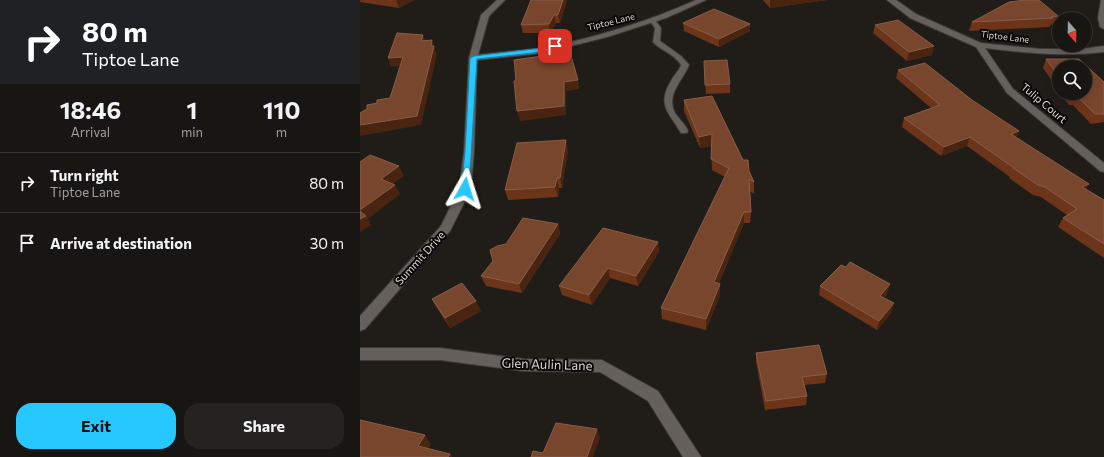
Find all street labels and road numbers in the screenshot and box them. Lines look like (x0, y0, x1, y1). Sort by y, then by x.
street label: Tiptoe Lane (586, 10, 636, 33)
street label: Tiptoe Lane (980, 28, 1030, 45)
street label: Tulip Court (1019, 80, 1070, 126)
street label: Summit Drive (392, 228, 447, 287)
street label: Glen Aulin Lane (501, 354, 593, 374)

